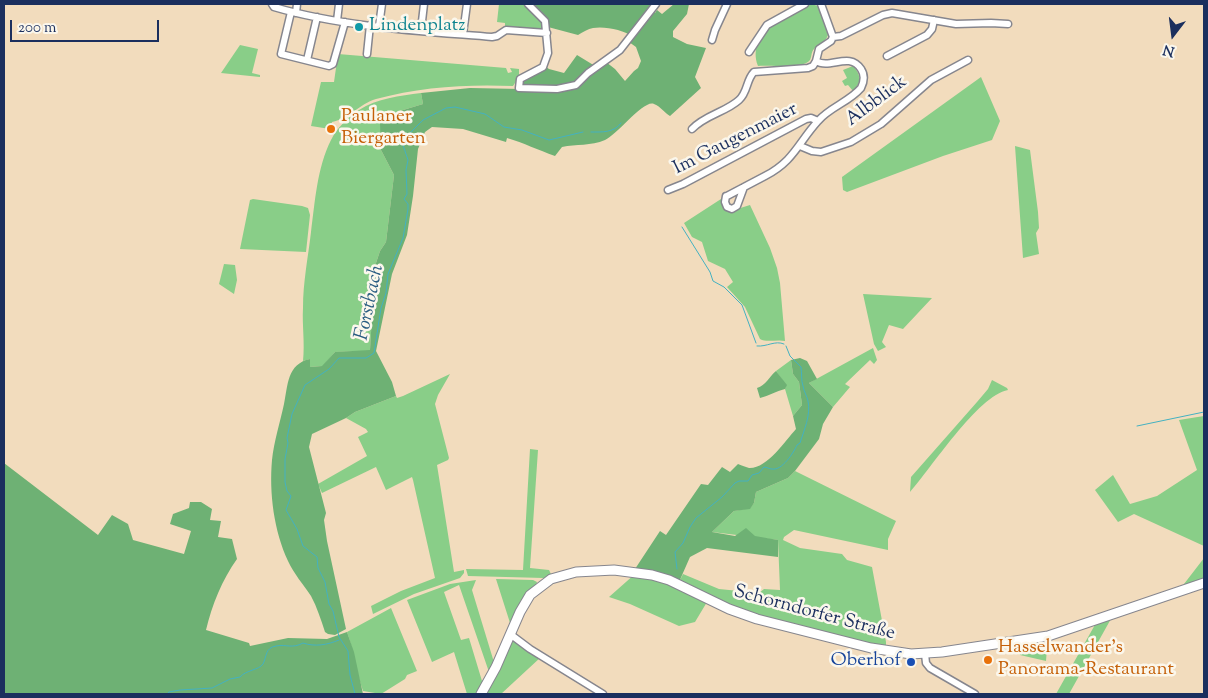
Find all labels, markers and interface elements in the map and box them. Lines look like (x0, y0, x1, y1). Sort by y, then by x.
scale bar (12, 10, 161, 42)
north arrow (1148, 10, 1198, 60)
place label: Lindenplatz (369, 16, 465, 38)
text: 200 m (18, 18, 57, 39)
marker: Lindenplatz (353, 21, 365, 33)
text: N (1161, 38, 1177, 61)
street label: Albblick (842, 72, 912, 132)
street label: Im Gaugenmaier (670, 99, 802, 181)
place label: Paulaner Biergarten (341, 107, 426, 151)
marker: Paulaner Biergarten (325, 123, 337, 135)
water label: Forstbach (351, 263, 391, 343)
street label: Schorndorfer Straße (731, 581, 897, 647)
place label: Hasselwander's Panorama-Restaurant (998, 638, 1174, 682)
place label: Oberhof (831, 651, 901, 673)
marker: Hasselwander's Panorama-Restaurant (982, 654, 994, 666)
marker: Oberhof (905, 656, 917, 668)

